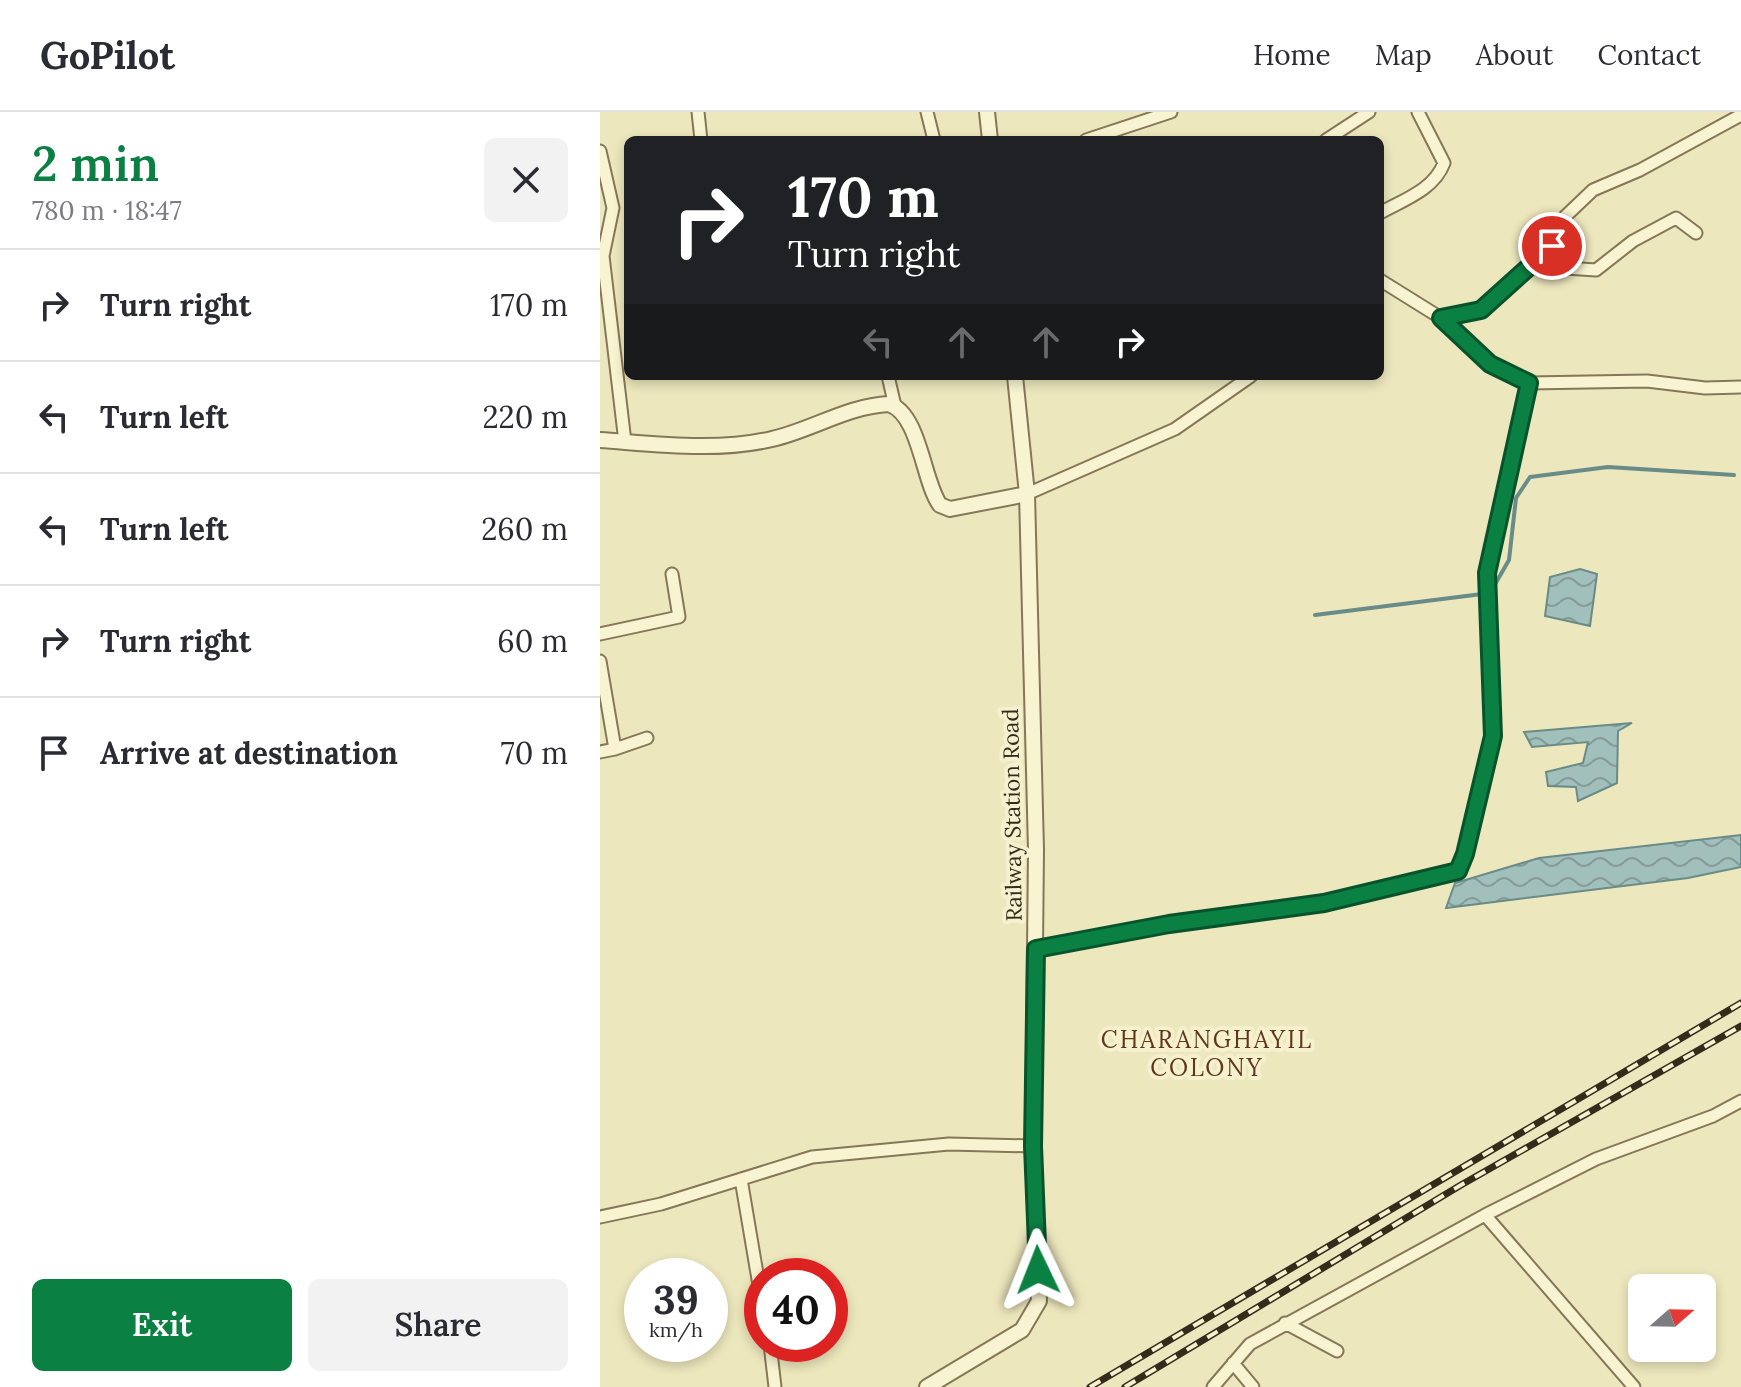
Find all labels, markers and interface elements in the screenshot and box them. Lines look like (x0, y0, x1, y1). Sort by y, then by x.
text: GoPilot (40, 31, 175, 79)
text: Home (1253, 37, 1331, 73)
text: Map (1375, 37, 1432, 73)
text: About (1476, 37, 1553, 73)
text: Contact (1597, 37, 1701, 73)
text: 2 min (32, 133, 159, 194)
button: close (484, 138, 568, 222)
text: 170 m (788, 161, 939, 232)
icon: right (656, 168, 760, 272)
text: 780 m · 18:47 (32, 194, 182, 227)
pin (1518, 212, 1586, 280)
icon: arrive (1530, 224, 1574, 268)
text: Turn right (788, 231, 961, 277)
icon: right (32, 283, 76, 327)
text: Turn right (100, 286, 251, 324)
text: 170 m (490, 286, 568, 324)
icon: left (856, 320, 900, 364)
icon: ahead (940, 320, 984, 364)
icon: ahead (1024, 320, 1068, 364)
icon: right (1108, 320, 1152, 364)
icon: left (32, 395, 76, 439)
text: Turn left (100, 398, 228, 436)
text: 220 m (482, 398, 568, 436)
icon: left (32, 507, 76, 551)
text: Turn left (100, 510, 228, 548)
text: 260 m (481, 510, 568, 548)
icon: right (32, 619, 76, 663)
text: Turn right (100, 622, 251, 660)
text: 60 m (497, 622, 568, 660)
street label: Railway Station Road (996, 708, 1028, 922)
icon: arrive (32, 731, 76, 775)
text: Arrive at destination (100, 734, 398, 772)
text: 70 m (501, 734, 568, 772)
district label: CHARANGHAYIL COLONY (1101, 1024, 1313, 1083)
position arrow (996, 1228, 1080, 1312)
speed limit sign: 40 (744, 1258, 848, 1362)
text: 39 (653, 1274, 699, 1325)
north arrow (1628, 1274, 1716, 1362)
map controls (1628, 1274, 1716, 1362)
button: Exit (32, 1279, 292, 1371)
button: Share (308, 1279, 568, 1371)
text: km/h (649, 1317, 703, 1342)

